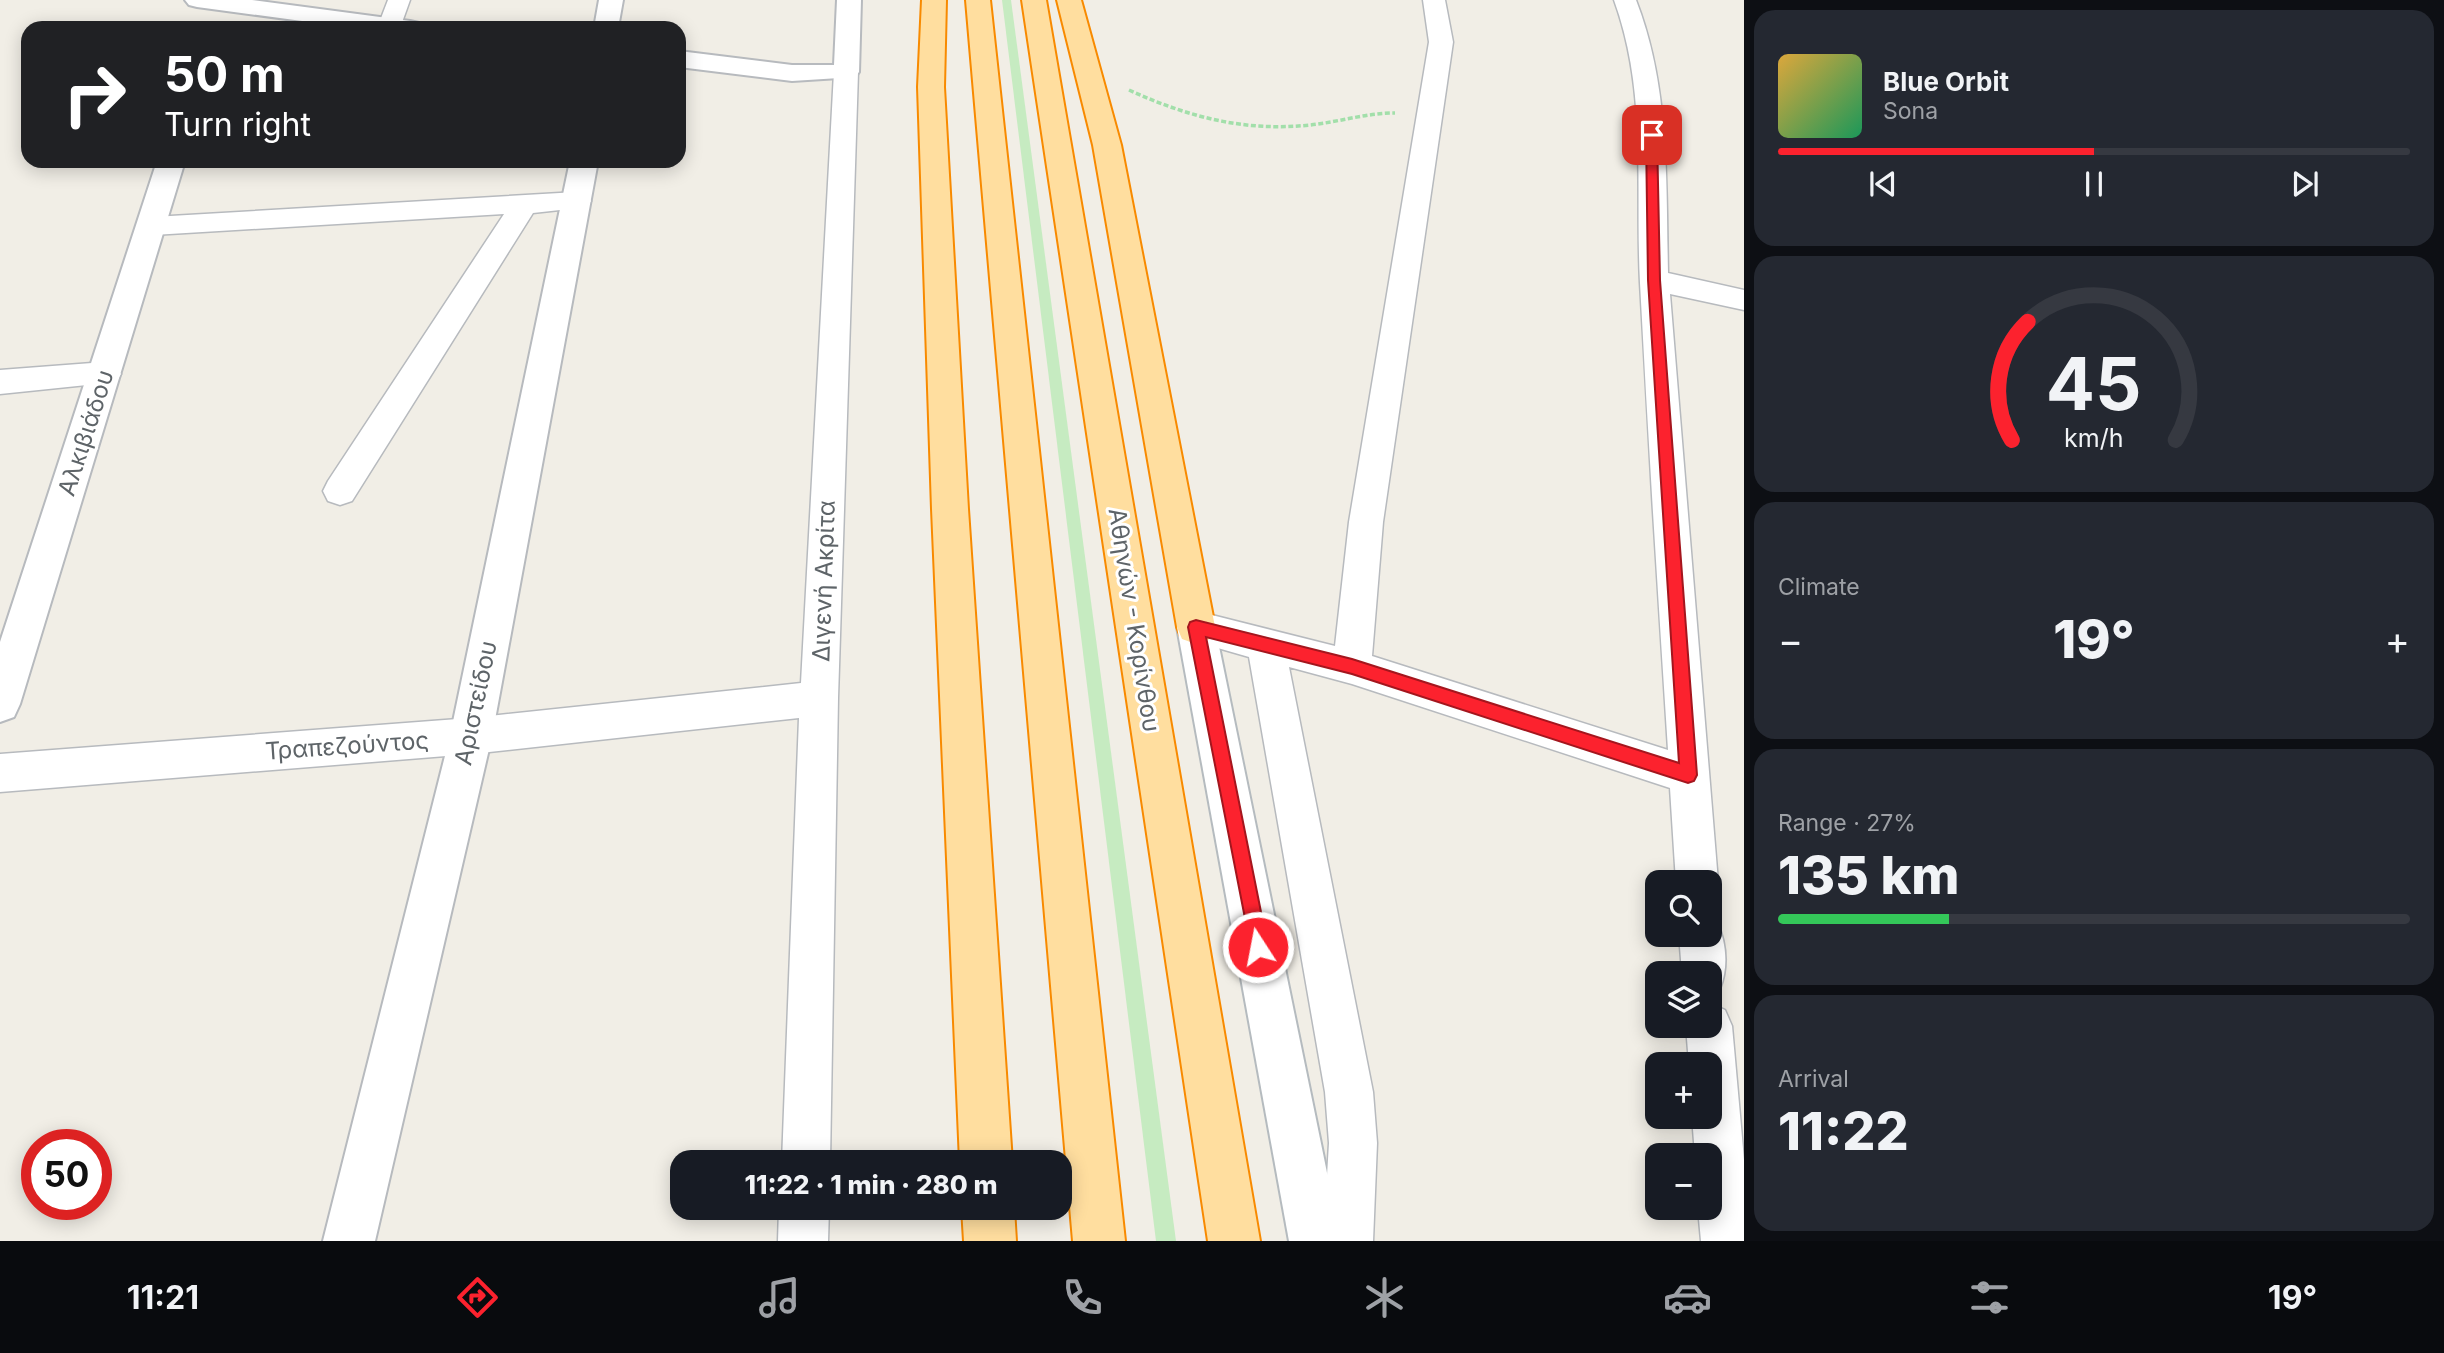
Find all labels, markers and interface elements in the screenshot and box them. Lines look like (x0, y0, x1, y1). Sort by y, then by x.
text: 50 m (164, 45, 285, 104)
icon: right (49, 49, 140, 140)
text: Blue Orbit (1883, 66, 2009, 97)
text: Sona (1883, 97, 1938, 125)
text: Turn right (164, 105, 311, 144)
pin (1622, 105, 1682, 165)
icon: arrive (1633, 116, 1671, 154)
icon: previous (1864, 165, 1902, 203)
icon: pause (2075, 165, 2113, 203)
icon: next (2286, 165, 2324, 203)
text: 45 (2046, 340, 2142, 429)
street label: Αλκιβιάδου (52, 366, 119, 499)
text: km/h (2064, 423, 2124, 453)
street label: Διγενή Ακρίτα (806, 500, 841, 662)
street label: Αθηνών - Κορίνθου (1102, 506, 1167, 734)
text: Climate (1778, 573, 1860, 601)
text: 19° (2053, 608, 2135, 671)
text: − (1778, 617, 1803, 663)
text: + (2385, 617, 2410, 663)
street label: Αριστείδου (448, 638, 503, 768)
street label: Τραπεζούντος (264, 725, 430, 766)
text: Range · 27% (1778, 809, 1916, 837)
text: 135 km (1778, 844, 1959, 907)
map controls (1645, 870, 1722, 1220)
button: search (1645, 870, 1722, 947)
position arrow (1221, 910, 1295, 984)
button: layers (1645, 961, 1722, 1038)
button: + (1645, 1052, 1722, 1129)
text: Arrival (1778, 1065, 1849, 1093)
text: 11:22 (1778, 1100, 1909, 1163)
speed limit sign: 50 (21, 1129, 112, 1220)
button: − (1645, 1143, 1722, 1220)
text: 11:22 · 1 min · 280 m (744, 1169, 998, 1200)
icon: directions (453, 1273, 502, 1322)
icon: music (755, 1273, 804, 1322)
icon: phone (1058, 1273, 1107, 1322)
icon: climate (1360, 1273, 1409, 1322)
icon: car (1663, 1273, 1712, 1322)
icon: filters (1965, 1273, 2014, 1322)
text: 11:21 (127, 1278, 199, 1317)
text: 19° (2268, 1278, 2317, 1317)

